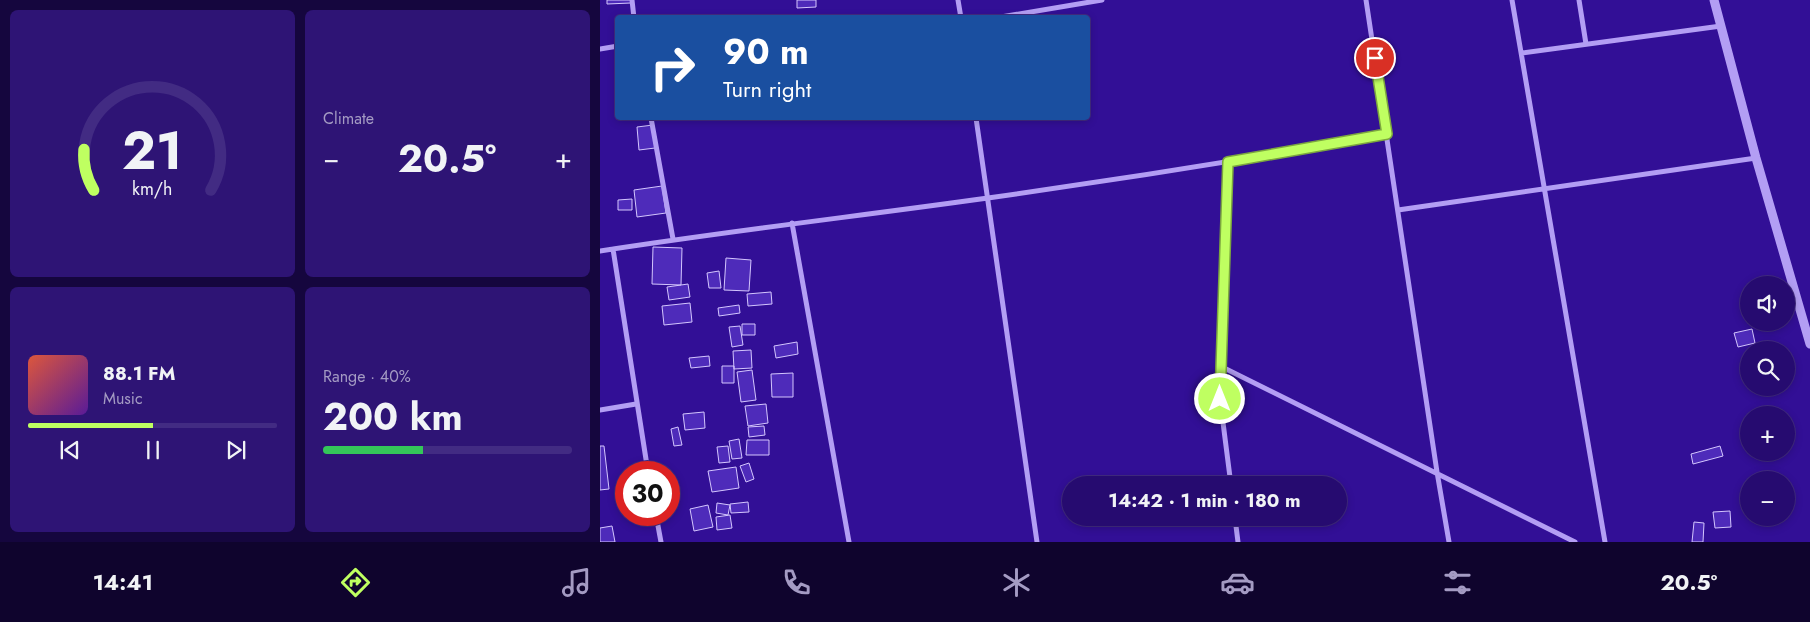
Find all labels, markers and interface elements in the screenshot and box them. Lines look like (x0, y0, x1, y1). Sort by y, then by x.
text: 90 m (723, 27, 809, 77)
icon: right (640, 35, 705, 100)
pin (1354, 37, 1396, 79)
icon: arrive (1361, 44, 1389, 72)
text: Turn right (723, 73, 811, 105)
text: Climate (323, 107, 374, 130)
text: 21 (122, 113, 183, 189)
text: 20.5° (398, 131, 496, 186)
text: − (323, 138, 340, 179)
text: + (555, 138, 572, 179)
text: km/h (132, 176, 173, 202)
map controls (1740, 276, 1795, 526)
button: sound (1740, 276, 1795, 331)
button: search (1740, 341, 1795, 396)
text: 88.1 FM (103, 360, 175, 387)
text: Range · 40% (323, 365, 411, 388)
position arrow (1193, 372, 1245, 424)
text: Music (103, 387, 143, 410)
text: 200 km (323, 389, 463, 444)
button: + (1740, 406, 1795, 461)
icon: previous (56, 436, 84, 464)
icon: pause (139, 436, 167, 464)
icon: next (222, 436, 250, 464)
speed limit sign: 30 (615, 461, 680, 526)
button: − (1740, 471, 1795, 526)
text: 14:42 · 1 min · 180 m (1108, 487, 1301, 514)
icon: directions (338, 565, 373, 600)
icon: music (559, 565, 594, 600)
icon: phone (779, 565, 814, 600)
icon: climate (999, 565, 1034, 600)
icon: car (1220, 565, 1255, 600)
icon: filters (1440, 565, 1475, 600)
text: 14:41 (93, 566, 153, 598)
text: 20.5° (1660, 566, 1717, 598)

